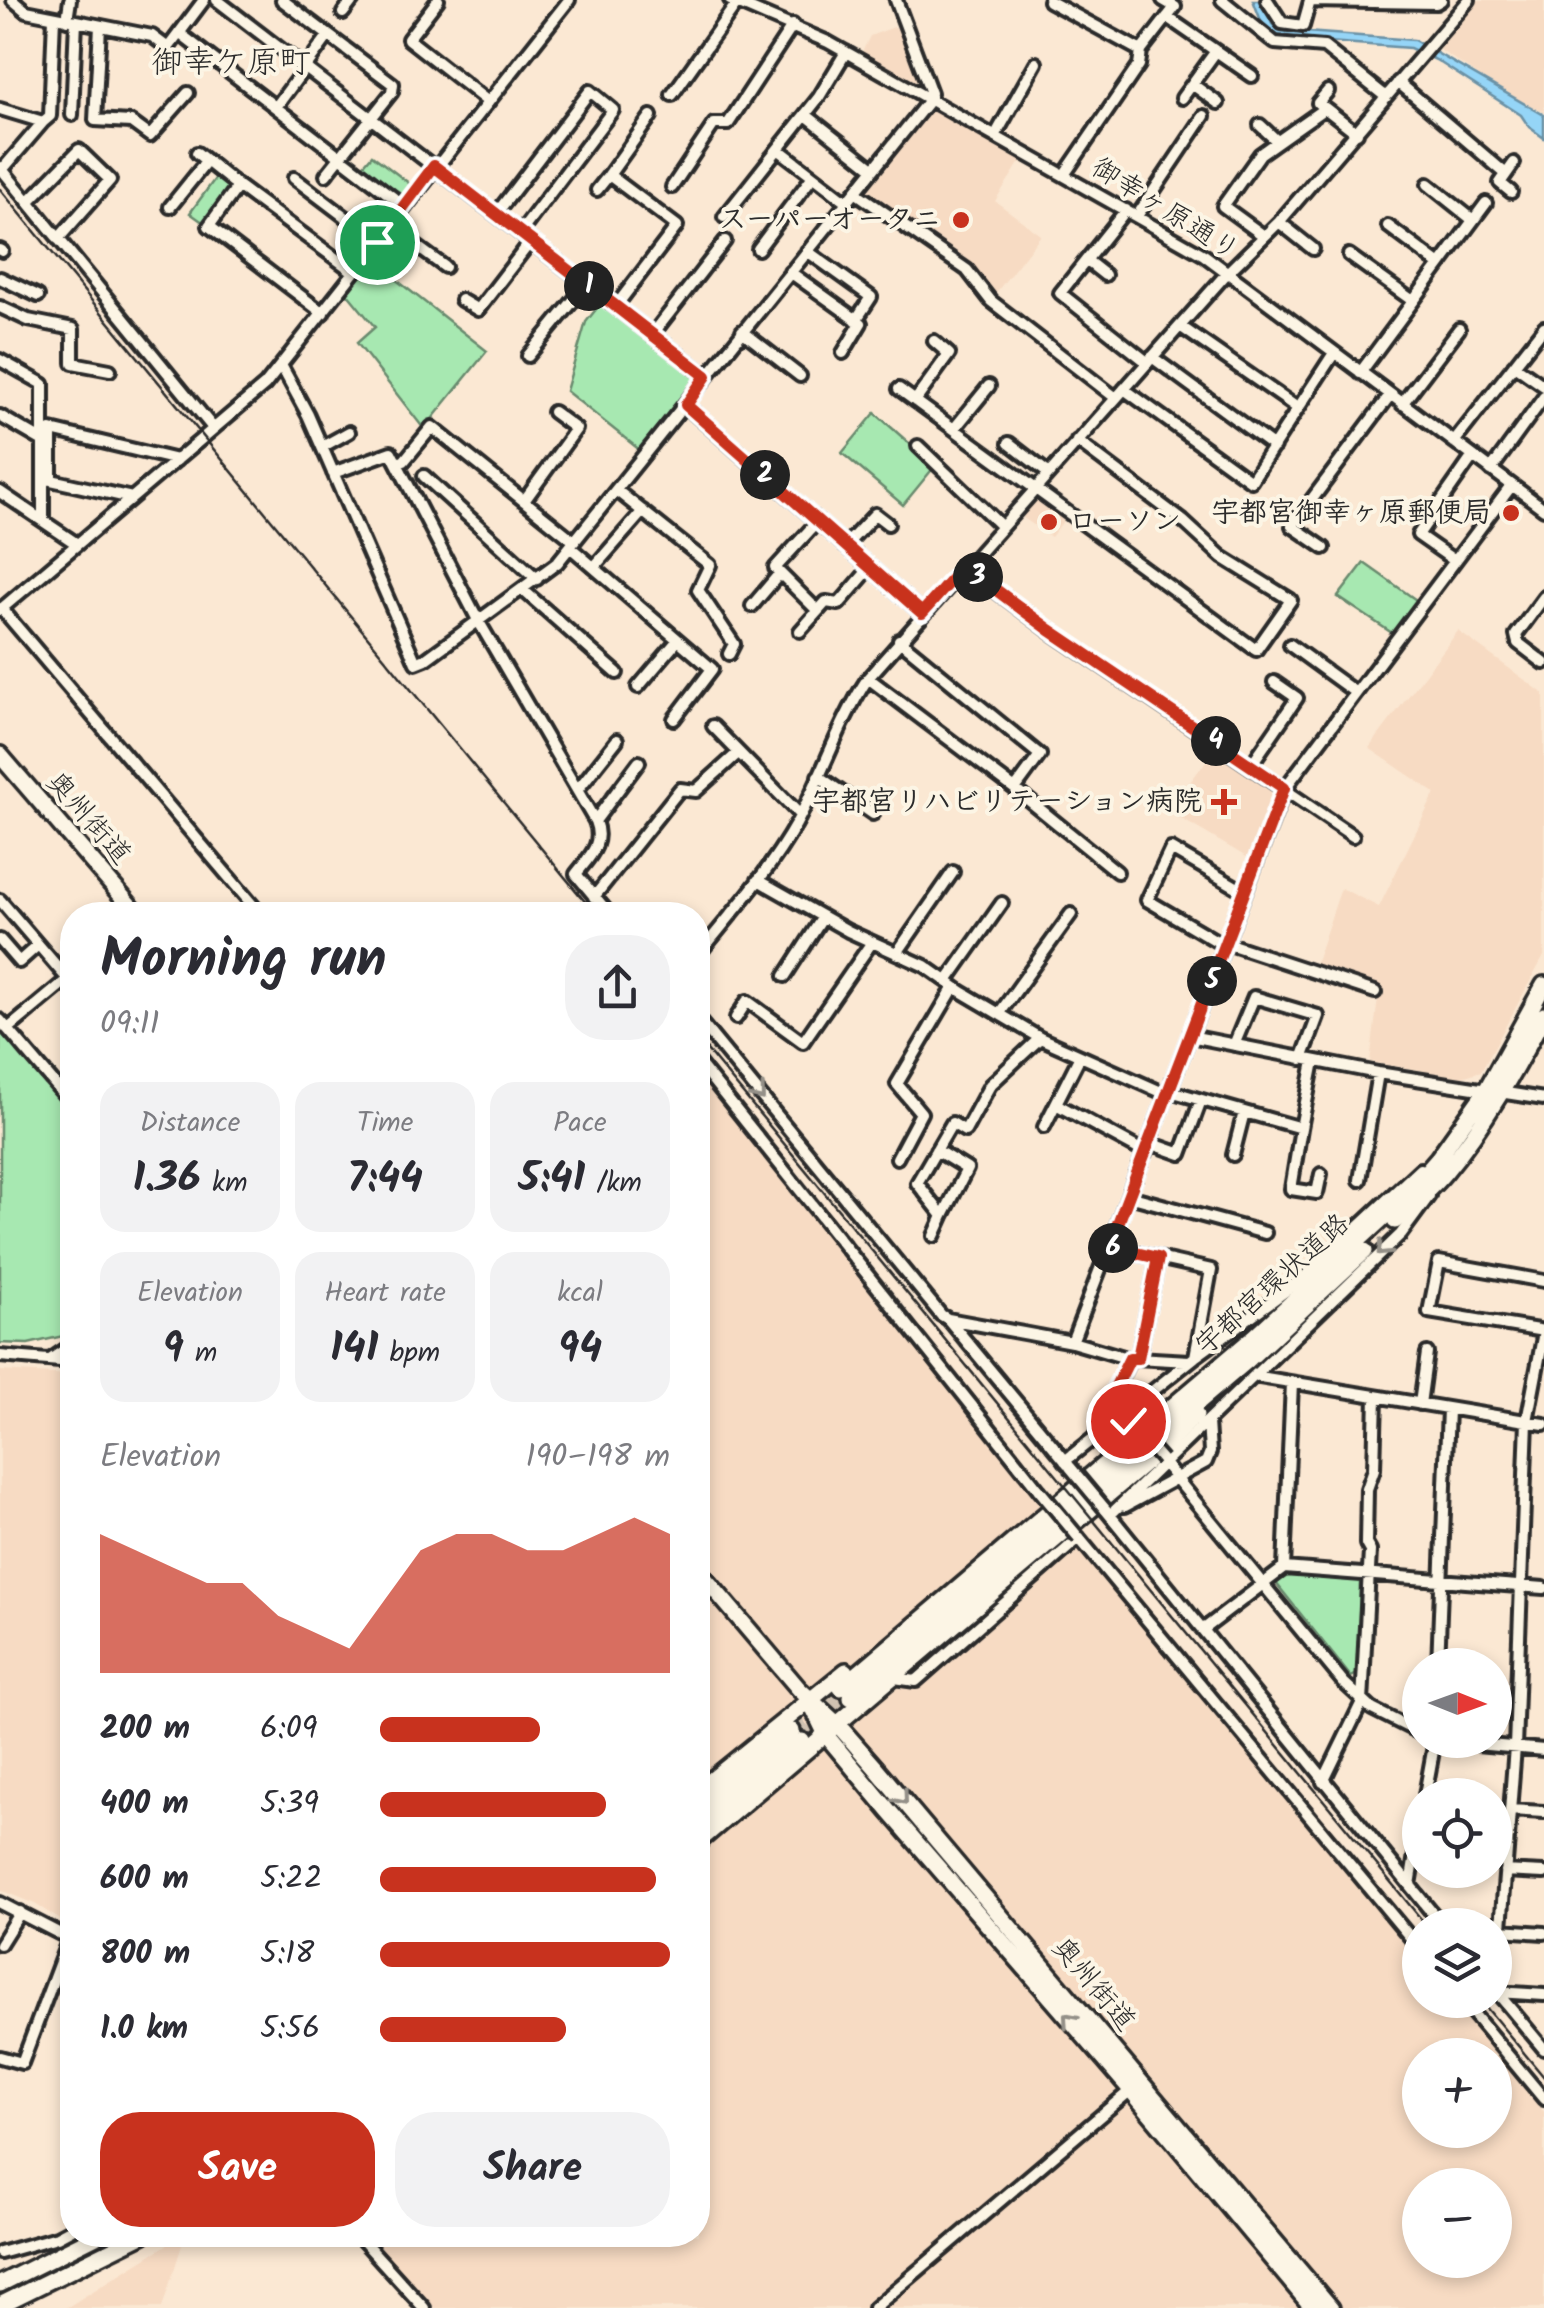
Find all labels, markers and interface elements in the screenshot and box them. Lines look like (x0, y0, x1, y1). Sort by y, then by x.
district label: 御幸ケ原町 (151, 38, 311, 89)
street label: 御幸ヶ原通り (1082, 146, 1248, 274)
place label: スーパーオータニ (719, 198, 941, 243)
pin (335, 200, 420, 285)
marker: スーパーオータニ (950, 209, 972, 231)
icon: arrive (350, 215, 405, 270)
pin: 1 (564, 261, 614, 311)
text: 1 (585, 263, 593, 308)
pin: 2 (740, 450, 790, 500)
text: 2 (757, 452, 773, 497)
place label: 宇都宮御幸ヶ原郵便局 (1211, 491, 1491, 536)
place label: ローソン (1069, 500, 1181, 545)
marker: 宇都宮御幸ヶ原郵便局 (1500, 502, 1522, 524)
marker: ローソン (1038, 511, 1060, 533)
pin: 3 (953, 552, 1003, 602)
text: 3 (970, 554, 986, 599)
pin: 4 (1191, 716, 1241, 766)
text: 4 (1208, 718, 1224, 763)
street label: 奥州街道 (34, 762, 142, 876)
place label: 宇都宮リハビリテーション病院 (812, 780, 1202, 825)
marker: 宇都宮リハビリテーション病院 (1211, 789, 1237, 815)
text: Morning run (100, 918, 387, 1005)
button: share (565, 935, 670, 1040)
pin: 5 (1187, 956, 1237, 1006)
text: 5 (1205, 958, 1219, 1003)
text: 09:11 (100, 999, 160, 1050)
one-way arrow (748, 1083, 766, 1101)
text: Distance (140, 1101, 240, 1146)
text: Time (357, 1101, 413, 1146)
text: Pace (553, 1101, 607, 1146)
text: 1.36 (132, 1146, 201, 1213)
text: 7:44 (347, 1146, 423, 1213)
text: 5:41 (518, 1146, 585, 1213)
text: km (201, 1161, 248, 1206)
text: /km (585, 1161, 642, 1206)
street label: 宇都宮環状道路 (1185, 1203, 1361, 1367)
pin: 6 (1088, 1223, 1138, 1273)
text: 6 (1105, 1225, 1121, 1270)
one-way arrow (1377, 1239, 1395, 1257)
text: Elevation (137, 1271, 243, 1316)
text: Heart rate (324, 1271, 446, 1316)
text: kcal (557, 1271, 603, 1316)
text: 9 (163, 1316, 184, 1383)
text: 141 (330, 1316, 378, 1383)
text: 94 (558, 1316, 602, 1383)
text: m (184, 1331, 217, 1376)
text: bpm (378, 1331, 440, 1376)
pin (1086, 1379, 1171, 1464)
icon: check (1101, 1394, 1156, 1449)
text: Elevation (100, 1432, 221, 1483)
text: 190–198 m (526, 1432, 670, 1483)
north arrow (1402, 1648, 1512, 1758)
map controls (1402, 1648, 1512, 2278)
text: 200 m (100, 1704, 190, 1755)
text: 6:09 (260, 1704, 317, 1755)
button: locate (1402, 1778, 1512, 1888)
text: 400 m (100, 1779, 189, 1830)
text: 5:39 (260, 1779, 319, 1830)
one-way arrow (890, 1787, 908, 1805)
text: 600 m (100, 1854, 189, 1905)
text: 5:22 (260, 1854, 322, 1905)
button: layers (1402, 1908, 1512, 2018)
street label: 奥州街道 (1040, 1928, 1146, 2042)
text: 800 m (100, 1929, 190, 1980)
text: 5:18 (260, 1929, 314, 1980)
text: 1.0 km (100, 2004, 188, 2055)
text: 5:56 (260, 2004, 320, 2055)
one-way arrow (1063, 2013, 1081, 2031)
button: + (1402, 2038, 1512, 2148)
button: Save (100, 2112, 375, 2227)
button: Share (395, 2112, 670, 2227)
button: − (1402, 2168, 1512, 2278)

